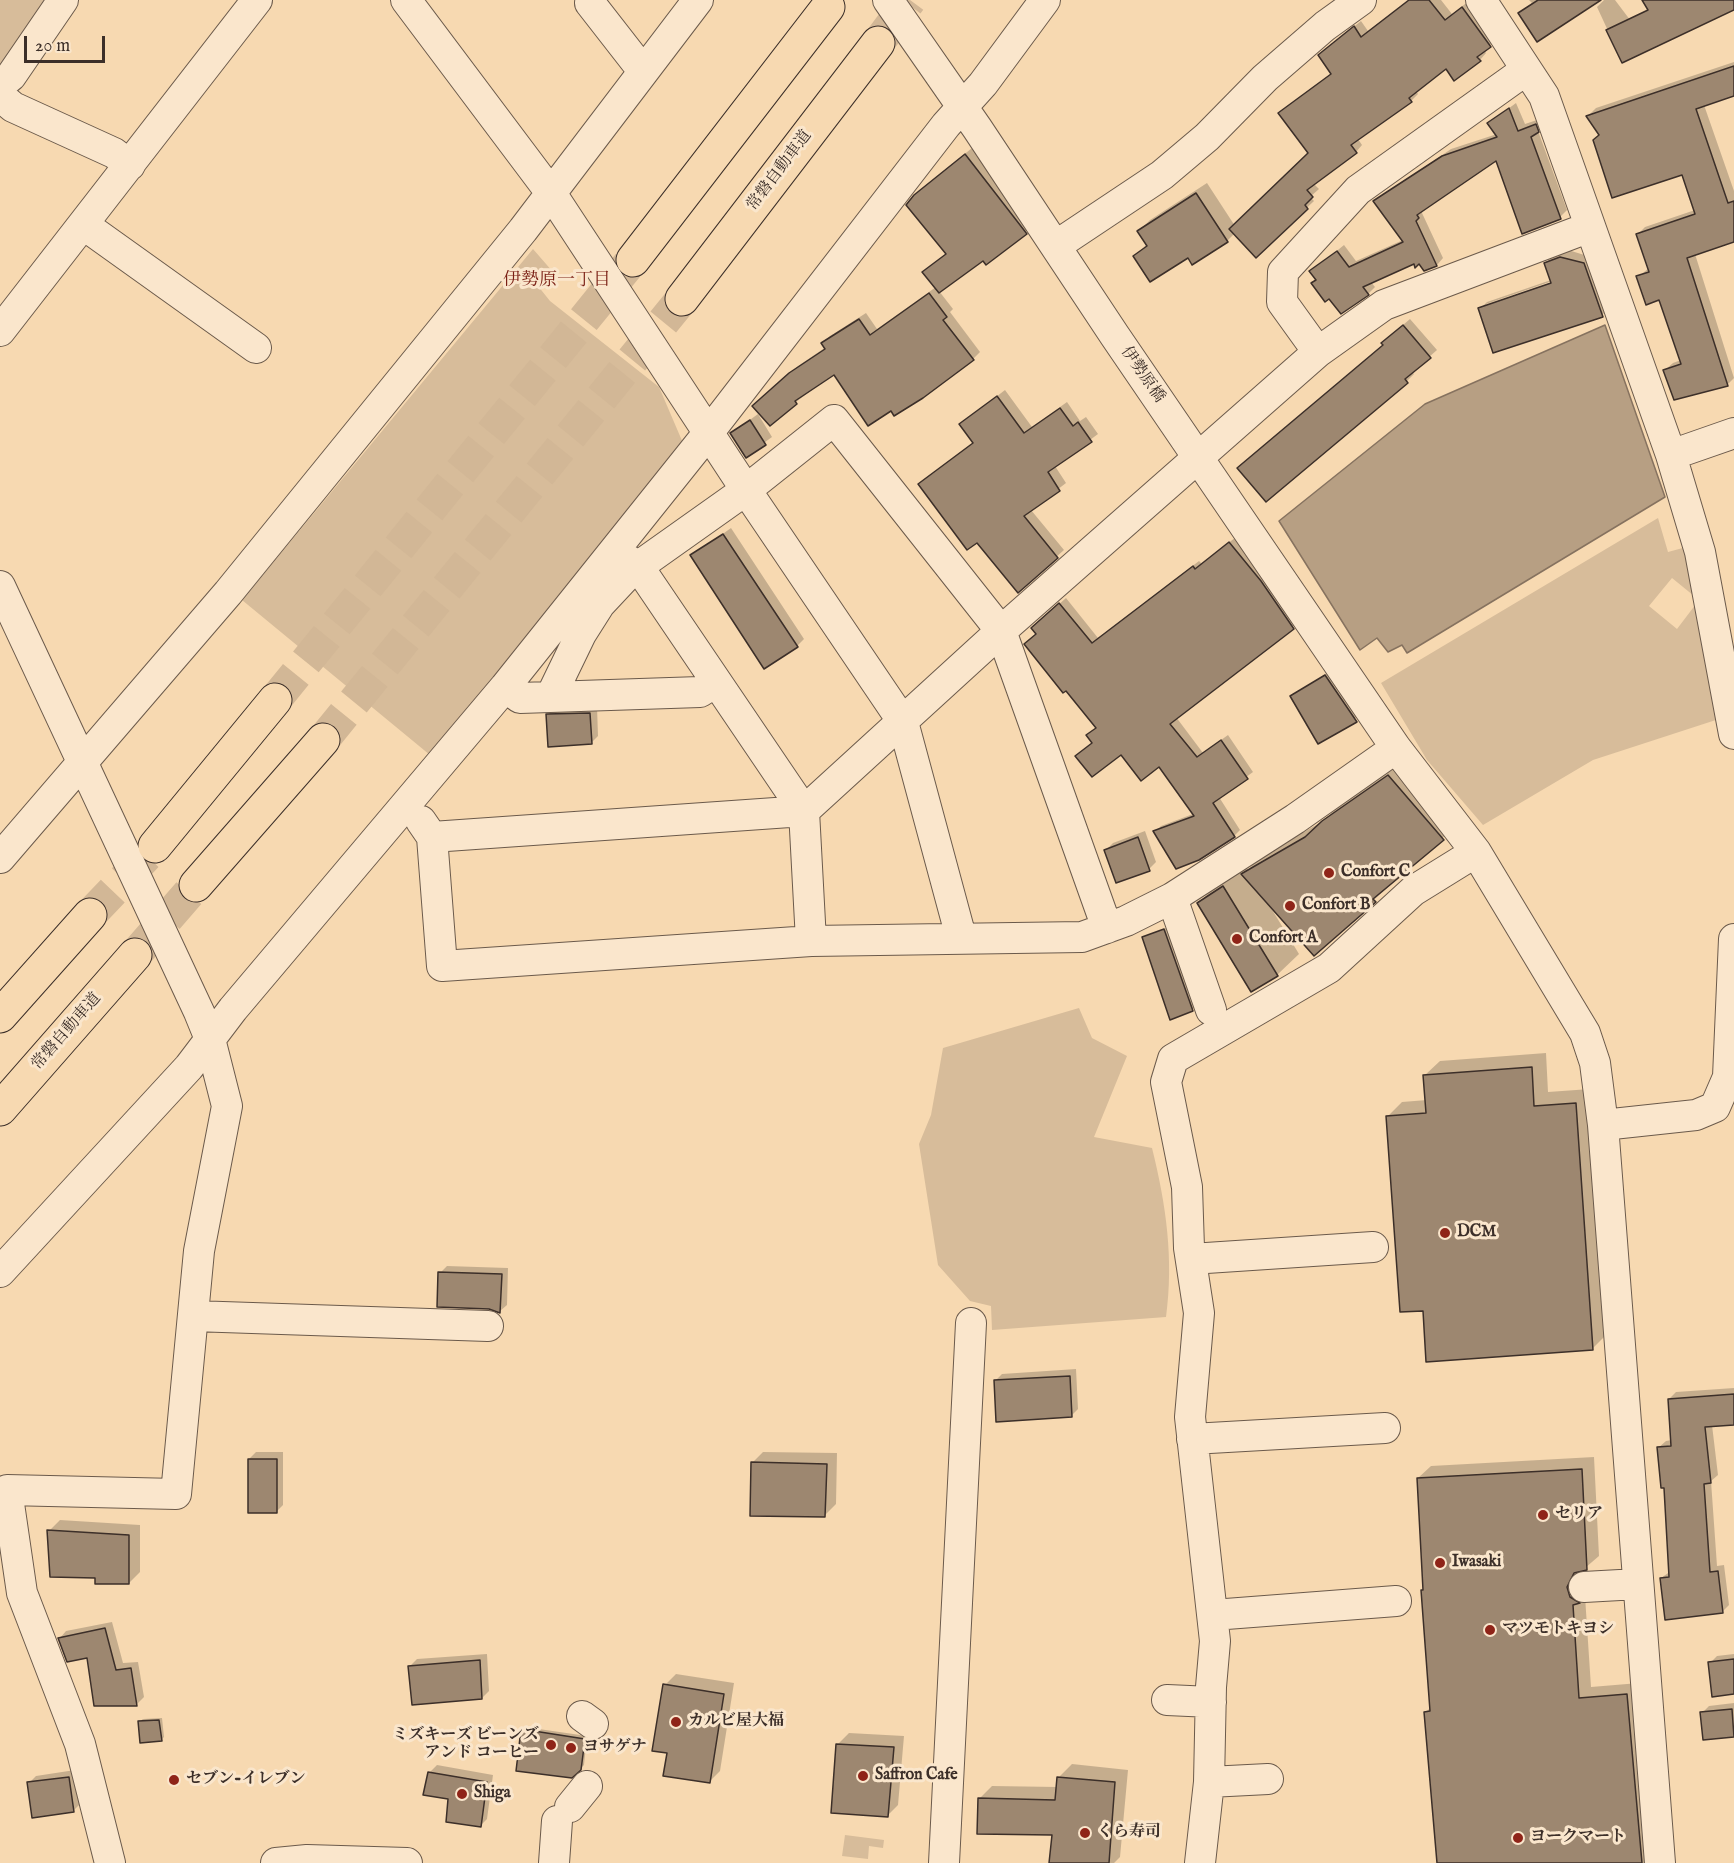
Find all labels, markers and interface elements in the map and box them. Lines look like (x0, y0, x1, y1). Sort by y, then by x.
scale bar (27, 24, 108, 62)
text: 20 m (35, 35, 70, 58)
street label: 常磐自動車道 (743, 127, 817, 215)
district label: 伊勢原一丁目 (503, 270, 611, 292)
street label: 伊勢原橋 (1116, 343, 1168, 407)
place label: Confort C (1341, 863, 1410, 883)
marker: Confort C (1322, 866, 1336, 880)
place label: Confort B (1302, 896, 1370, 916)
marker: Confort B (1283, 899, 1297, 913)
place label: Confort A (1249, 929, 1317, 949)
marker: Confort A (1230, 932, 1244, 946)
street label: 常磐自動車道 (28, 989, 106, 1075)
place label: DCM (1457, 1223, 1496, 1243)
marker: DCM (1438, 1226, 1452, 1240)
place label: セリア (1555, 1505, 1603, 1525)
marker: セリア (1536, 1508, 1550, 1522)
place label: Iwasaki (1452, 1553, 1501, 1573)
marker: Iwasaki (1433, 1556, 1447, 1570)
place label: マツモトキヨシ (1502, 1620, 1614, 1640)
marker: マツモトキヨシ (1483, 1623, 1497, 1637)
place label: カルビ屋大福 (688, 1712, 784, 1732)
marker: カルビ屋大福 (669, 1715, 683, 1729)
place label: ミズキーズ ビーンズ アンド コーヒー (392, 1726, 539, 1764)
marker: ミズキーズ ビーンズ アンド コーヒー (544, 1738, 558, 1752)
place label: ヨサゲナ (583, 1738, 647, 1758)
marker: ヨサゲナ (564, 1741, 578, 1755)
place label: Saffron Cafe (875, 1766, 958, 1786)
marker: Saffron Cafe (856, 1769, 870, 1783)
place label: セブン-イレブン (186, 1770, 305, 1790)
marker: セブン-イレブン (167, 1773, 181, 1787)
place label: Shiga (474, 1784, 511, 1804)
marker: Shiga (455, 1787, 469, 1801)
place label: くら寿司 (1097, 1823, 1161, 1843)
marker: くら寿司 (1078, 1826, 1092, 1840)
place label: ヨークマート (1530, 1828, 1626, 1848)
marker: ヨークマート (1511, 1831, 1525, 1845)

